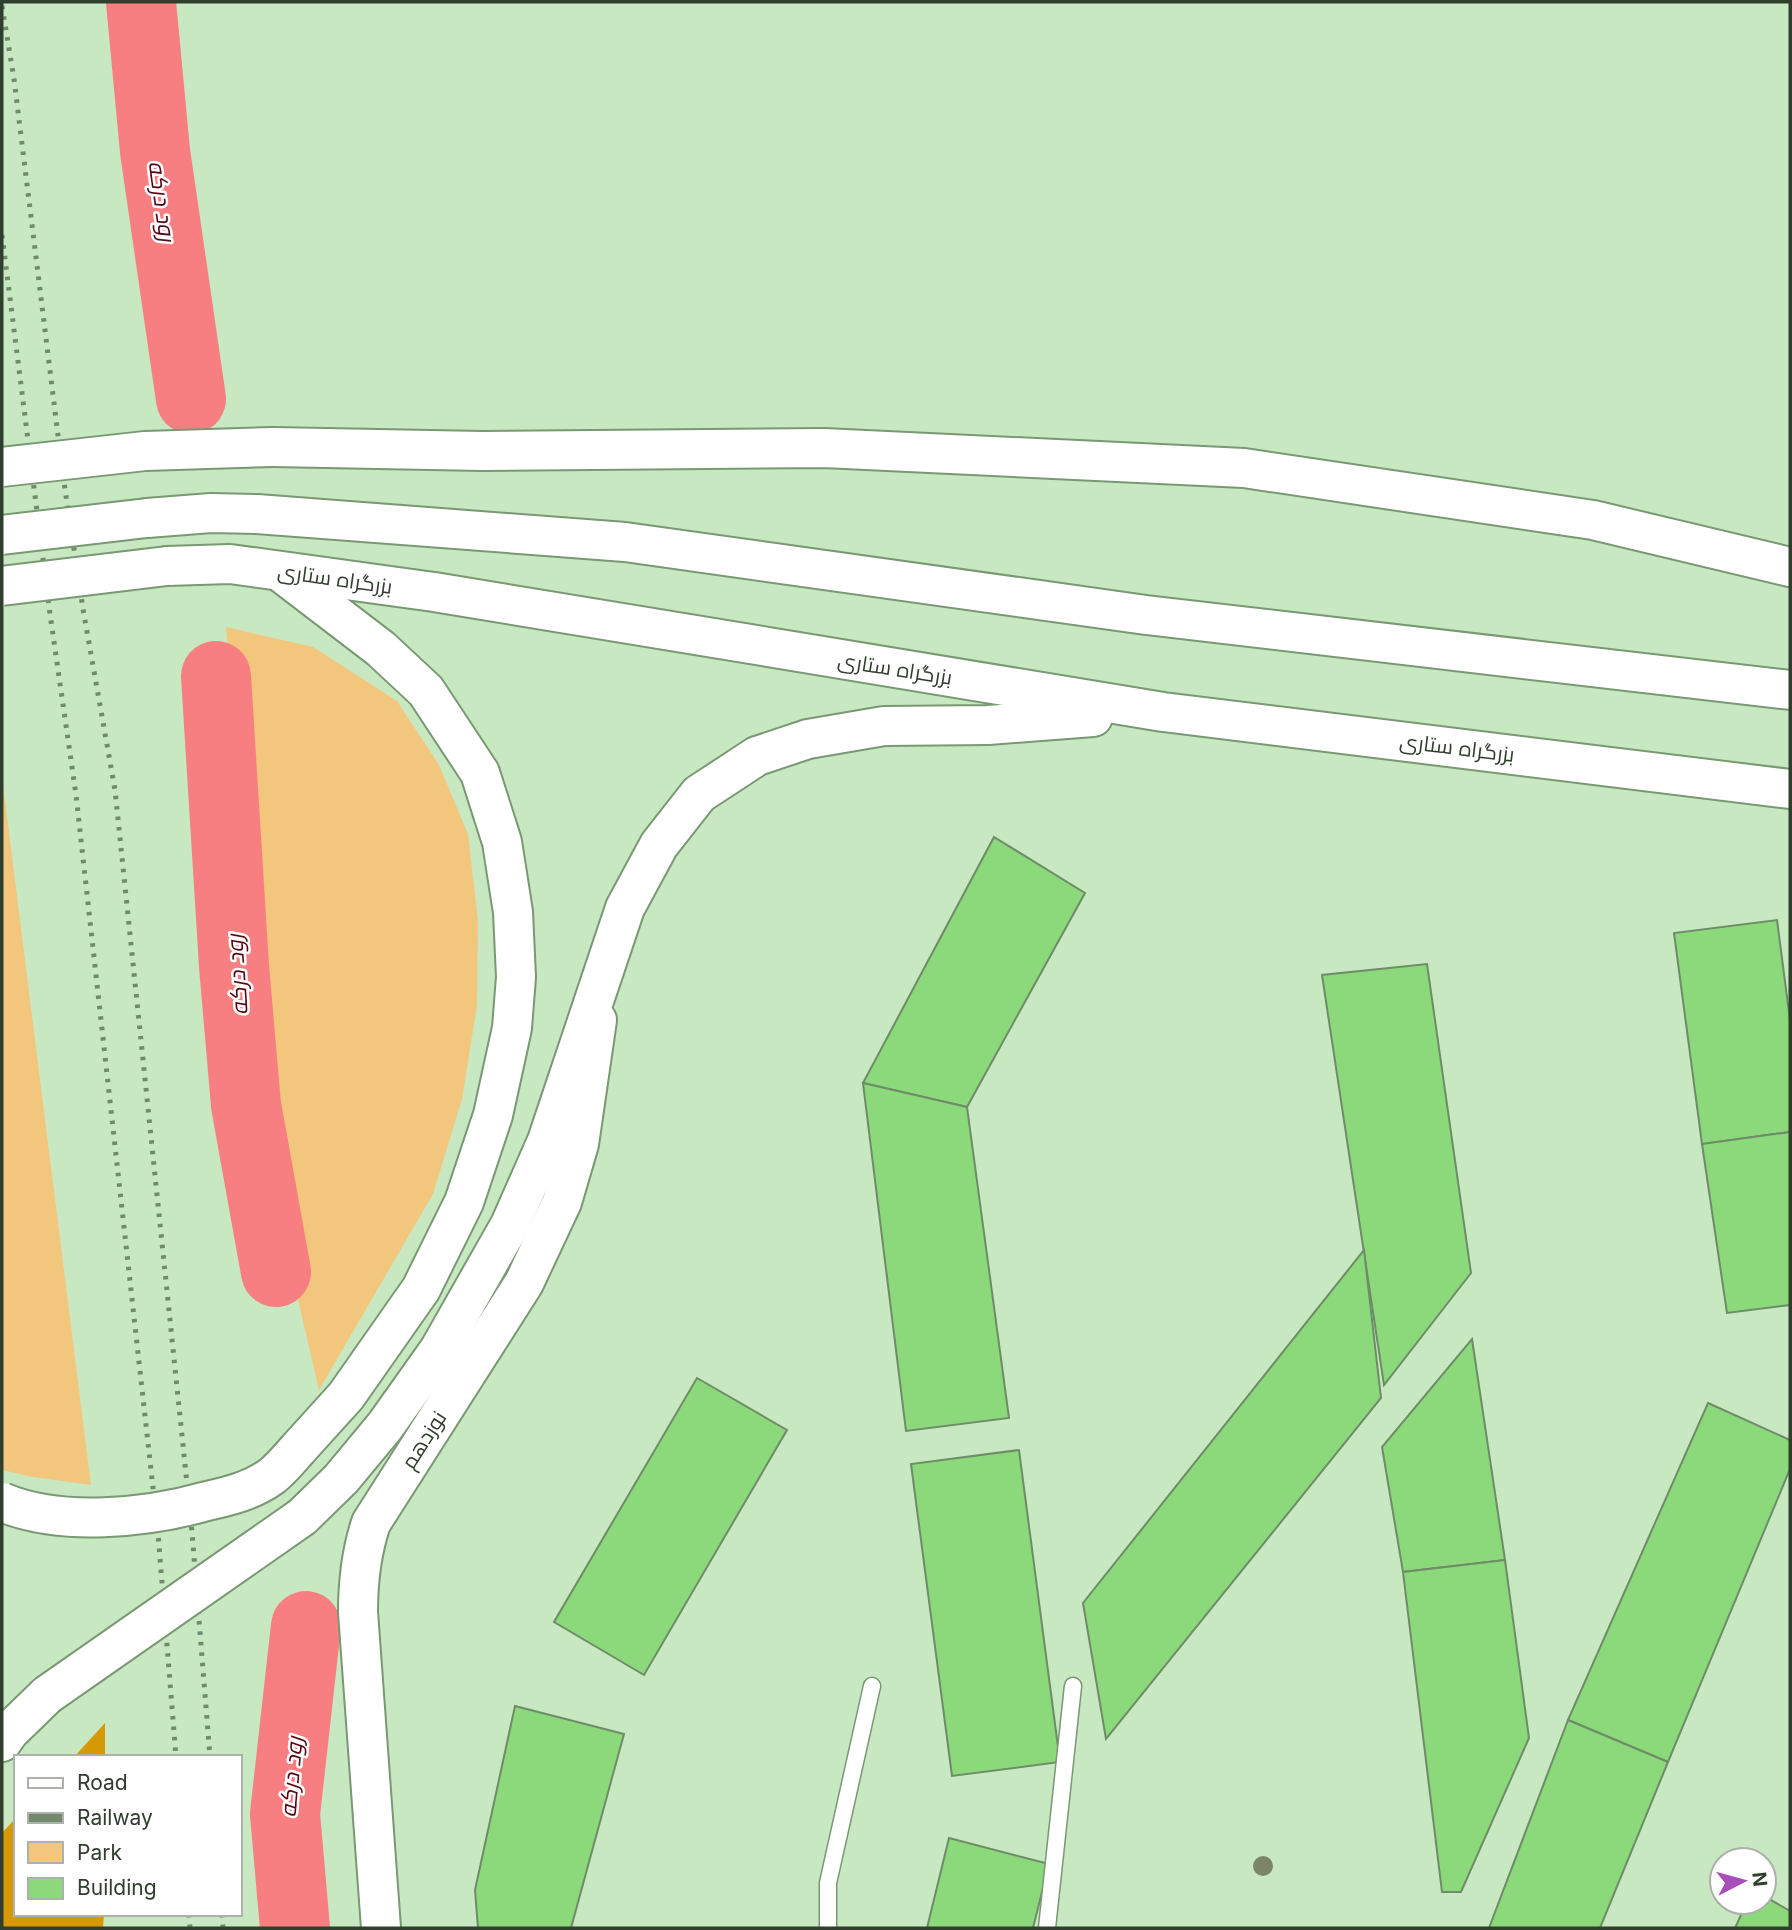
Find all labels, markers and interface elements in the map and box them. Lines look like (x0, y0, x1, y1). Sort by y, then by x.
water label: رود درکه (142, 159, 182, 245)
street label: بزرگراه ستاری (276, 558, 394, 600)
street label: بزرگراه ستاری (836, 647, 954, 691)
street label: بزرگراه ستاری (1398, 728, 1516, 768)
water label: رود درکه (220, 932, 254, 1016)
street label: نوزدهم (396, 1406, 453, 1474)
water label: رود درکه (274, 1734, 309, 1819)
legend (14, 1755, 242, 1916)
text: Road (77, 1770, 128, 1795)
text: Railway (77, 1805, 153, 1830)
text: Park (77, 1840, 122, 1865)
north arrow (1708, 1846, 1778, 1916)
text: N (1747, 1871, 1772, 1888)
text: Building (77, 1875, 157, 1900)

